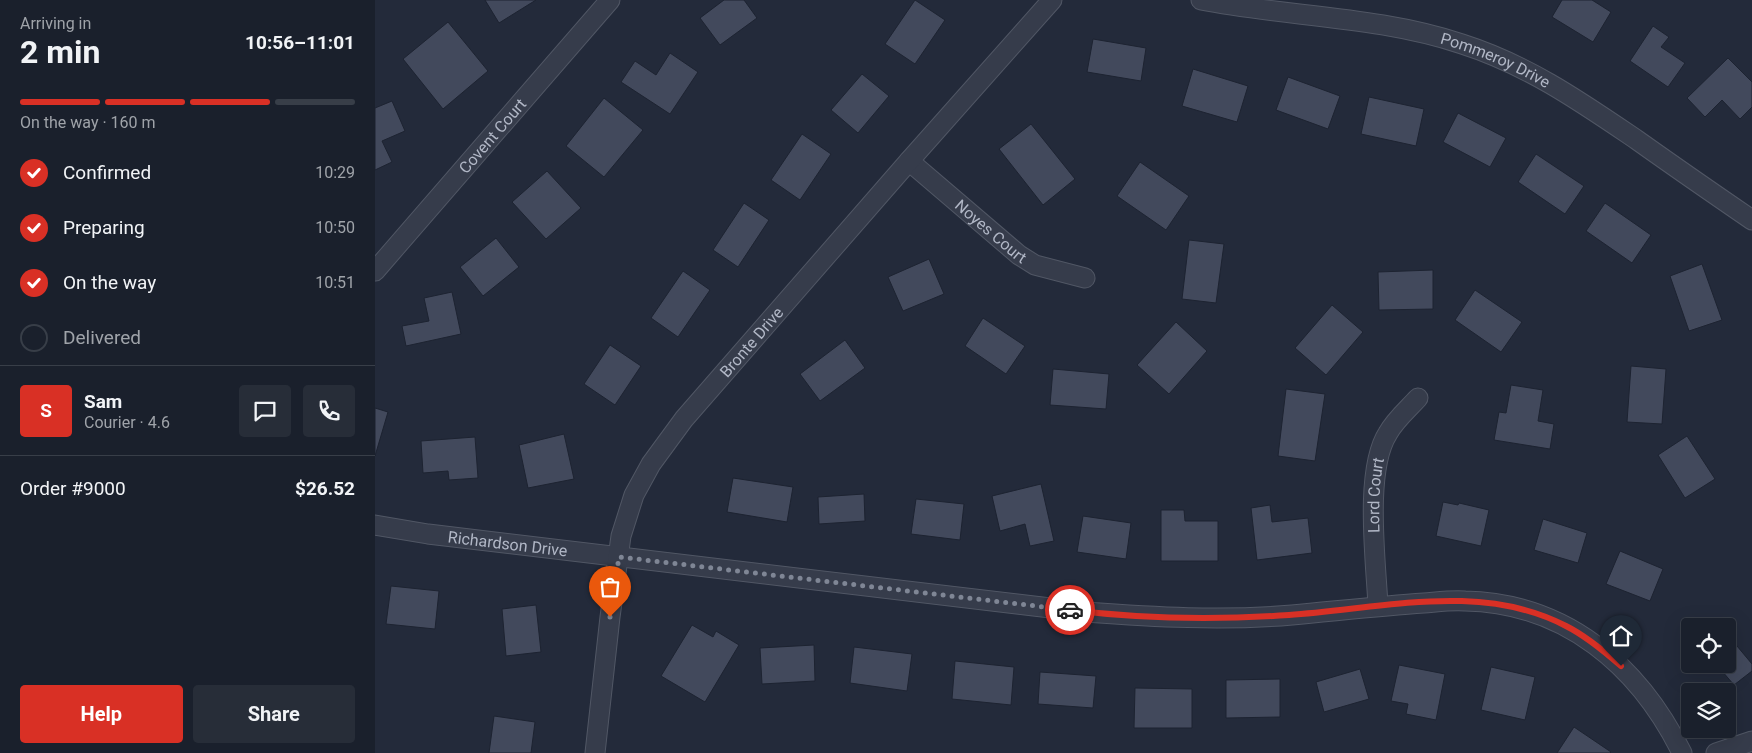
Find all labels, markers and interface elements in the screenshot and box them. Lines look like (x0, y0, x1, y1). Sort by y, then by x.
text: Arriving in (20, 14, 91, 33)
street label: Pommeroy Drive (1438, 28, 1554, 91)
text: 10:56–11:01 (245, 31, 355, 54)
text: 2 min (20, 33, 100, 71)
street label: Covent Court (455, 94, 530, 177)
text: On the way · 160 m (20, 113, 156, 132)
icon: check (20, 159, 48, 187)
text: Confirmed (63, 161, 151, 184)
text: 10:29 (315, 163, 355, 182)
street label: Noyes Court (951, 195, 1030, 267)
icon: check (20, 214, 48, 242)
text: Preparing (63, 216, 145, 239)
text: 10:50 (315, 218, 355, 237)
icon: check (20, 269, 48, 297)
text: On the way (63, 271, 156, 294)
text: 10:51 (315, 273, 355, 292)
street label: Bronte Drive (716, 303, 787, 381)
text: Delivered (63, 326, 141, 349)
button: chat (239, 385, 291, 437)
button: phone (303, 385, 355, 437)
text: Sam (84, 390, 122, 413)
text: S (40, 399, 52, 422)
text: Courier · 4.6 (84, 413, 170, 432)
street label: Lord Court (1364, 456, 1388, 533)
text: Order #9000 (20, 477, 126, 500)
text: $26.52 (295, 477, 355, 500)
street label: Richardson Drive (447, 527, 568, 560)
pin (589, 566, 631, 617)
icon: bag (596, 573, 624, 601)
courier (1045, 585, 1095, 635)
icon: car (1056, 596, 1084, 624)
pin (1600, 615, 1642, 666)
map controls (1681, 618, 1736, 738)
button: locate (1681, 618, 1736, 673)
icon: home (1607, 622, 1635, 650)
button: layers (1681, 683, 1736, 738)
button: Help (20, 685, 183, 743)
button: Share (193, 685, 355, 743)

